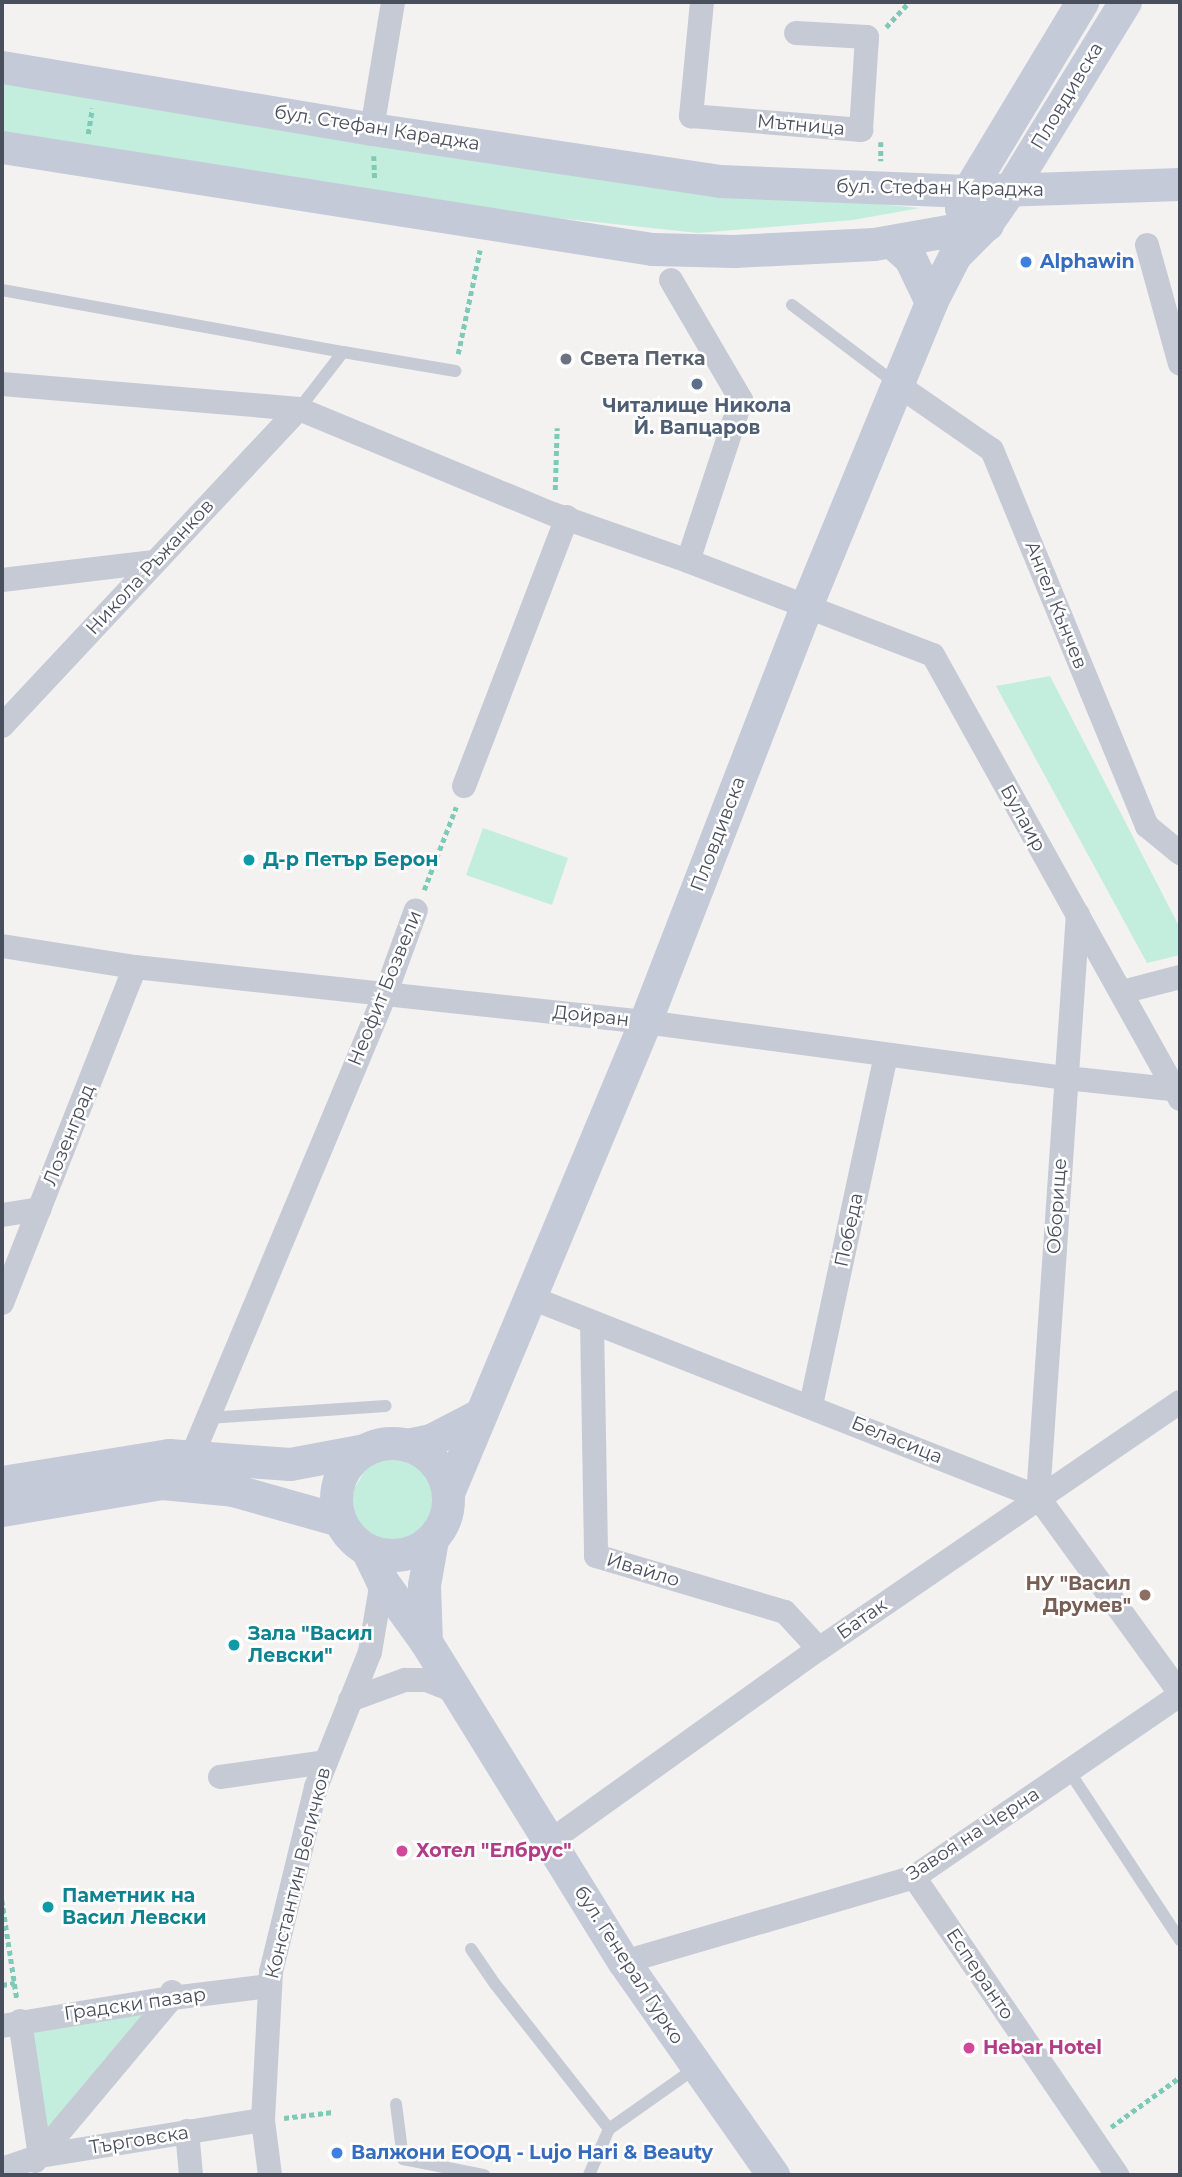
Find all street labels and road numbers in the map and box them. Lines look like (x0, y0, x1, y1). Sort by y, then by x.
street label: Пловдивска (1026, 38, 1108, 154)
street label: бул. Стефан Караджа (273, 100, 481, 156)
street label: Мътница (756, 110, 846, 140)
street label: бул. Стефан Караджа (836, 175, 1044, 201)
street label: Никола Ръжанков (81, 494, 219, 640)
street label: Ангел Кънчев (1020, 538, 1092, 672)
street label: Пловдивска (686, 773, 750, 895)
street label: Булаир (995, 781, 1051, 855)
street label: Неофит Бозвели (343, 907, 427, 1069)
street label: Дойран (552, 1001, 630, 1031)
street label: Лозенград (38, 1081, 100, 1189)
street label: Оборище (1042, 1157, 1072, 1255)
street label: Победа (830, 1191, 868, 1269)
street label: Беласица (848, 1411, 946, 1469)
street label: Ивайло (604, 1548, 682, 1592)
street label: Батак (833, 1594, 891, 1644)
street label: Константин Величков (261, 1765, 335, 1981)
street label: Завоя на Черна (902, 1783, 1044, 1885)
street label: бул. Генерал Гурко (569, 1881, 689, 2049)
street label: Есперанто (941, 1924, 1019, 2024)
street label: Градски пазар (63, 1983, 207, 2025)
street label: Търговска (88, 2121, 190, 2159)

